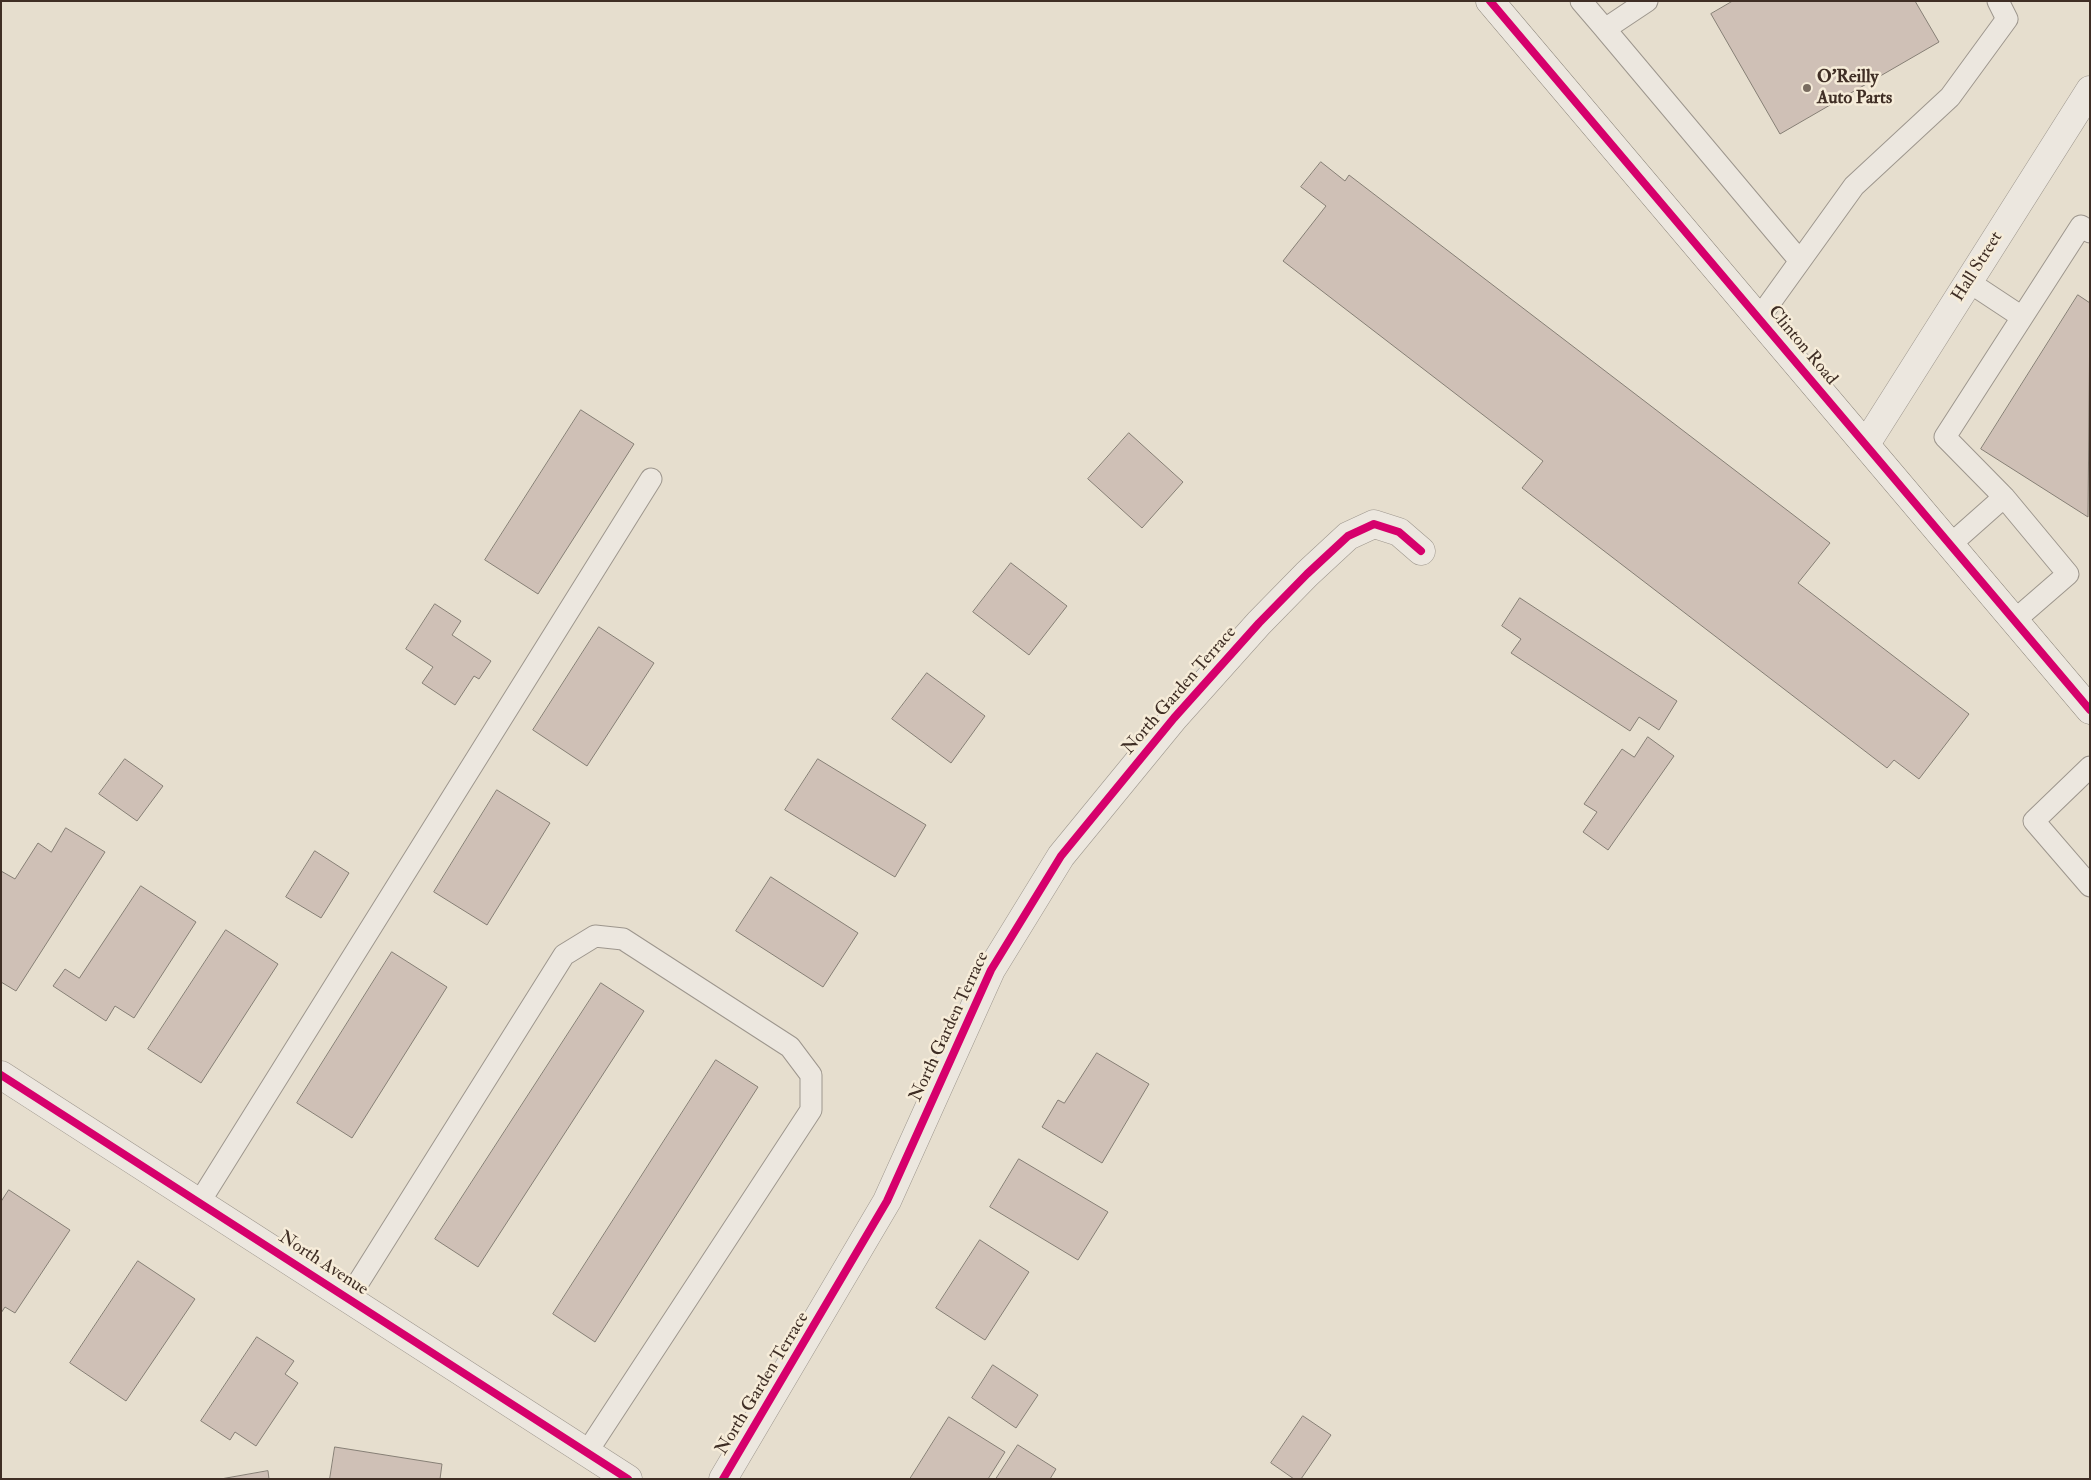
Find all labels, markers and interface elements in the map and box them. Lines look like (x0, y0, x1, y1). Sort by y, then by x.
place label: O'Reilly Auto Parts (1817, 67, 1892, 110)
marker: O'Reilly Auto Parts (1801, 82, 1813, 94)
street label: Hall Street (1948, 228, 2008, 306)
street label: Clinton Road (1763, 302, 1841, 390)
street label: North Garden Terrace (1118, 622, 1242, 760)
street label: North Garden Terrace (906, 949, 994, 1105)
street label: North Avenue (274, 1227, 372, 1301)
street label: North Garden Terrace (712, 1309, 814, 1459)

